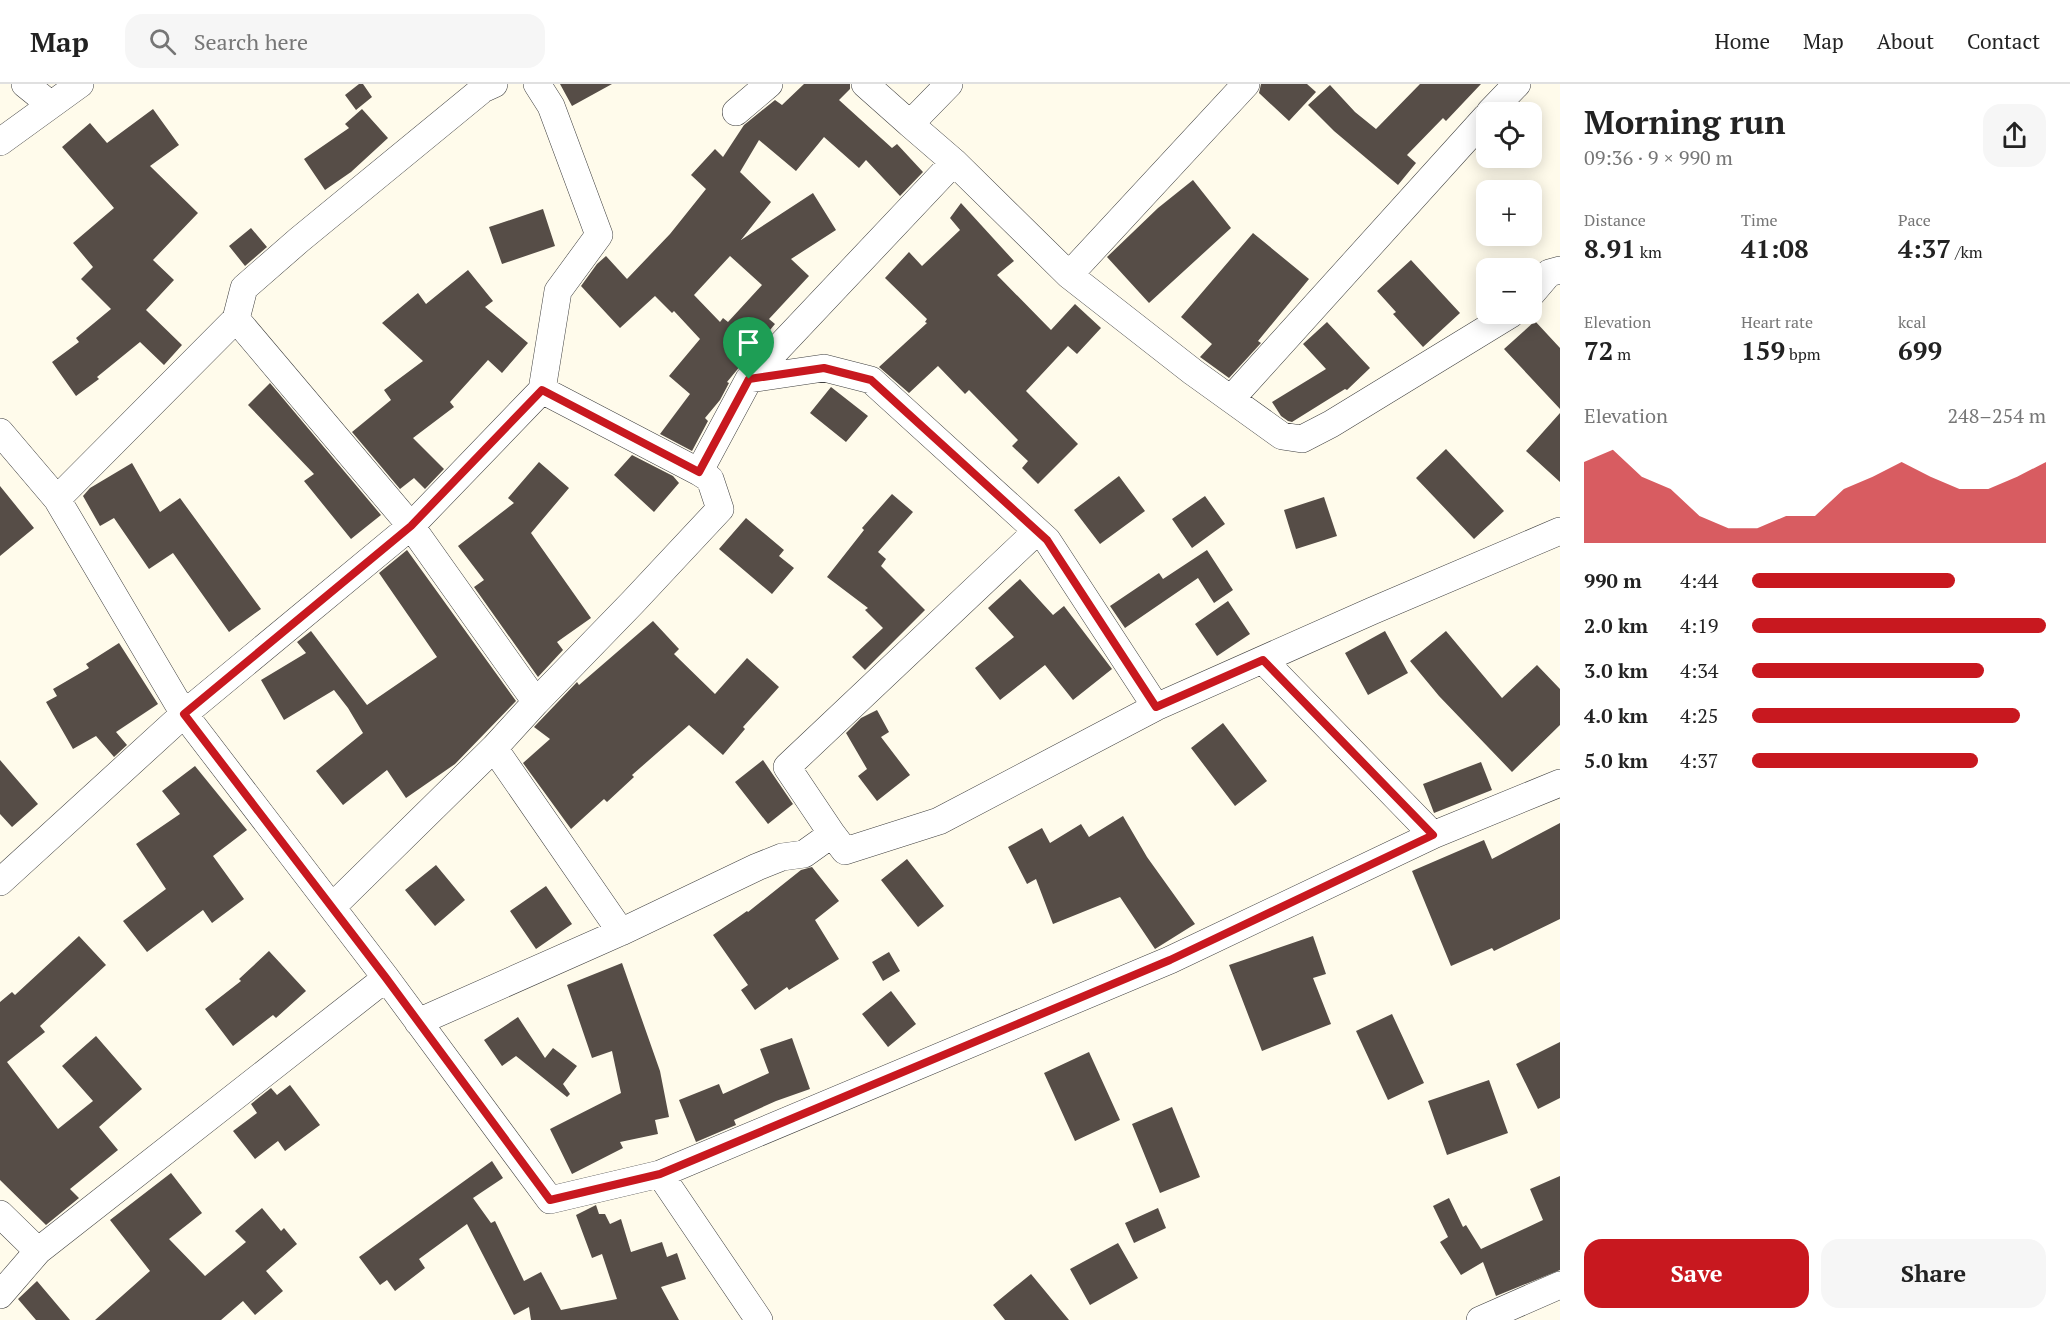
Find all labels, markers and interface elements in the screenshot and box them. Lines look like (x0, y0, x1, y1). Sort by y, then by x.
search box (125, 14, 545, 68)
text: Map (30, 23, 89, 60)
icon: search (146, 25, 179, 58)
text: Search here (194, 27, 308, 56)
text: Home (1714, 27, 1770, 55)
text: Map (1803, 27, 1844, 55)
text: About (1877, 27, 1934, 55)
text: Contact (1967, 27, 2040, 55)
text: Morning run (1584, 100, 1786, 143)
map controls (1476, 102, 1542, 324)
button: locate (1476, 102, 1542, 168)
button: share (1983, 104, 2046, 167)
text: 09:36 · 9 × 990 m (1584, 144, 1733, 171)
button: + (1476, 180, 1542, 246)
text: Distance (1584, 209, 1646, 231)
text: Time (1741, 209, 1778, 231)
text: Pace (1898, 209, 1931, 231)
text: 8.91 (1584, 231, 1636, 265)
text: 41:08 (1741, 231, 1809, 265)
text: 4:37 (1898, 231, 1951, 265)
text: km (1636, 241, 1662, 263)
text: /km (1951, 241, 1982, 263)
button: − (1476, 258, 1542, 324)
text: Elevation (1584, 311, 1651, 333)
text: Heart rate (1741, 311, 1813, 333)
text: kcal (1898, 311, 1926, 333)
pin (723, 317, 774, 379)
icon: arrive (732, 326, 765, 359)
text: 72 (1584, 333, 1613, 367)
text: 159 (1741, 333, 1785, 367)
text: 699 (1898, 333, 1942, 367)
text: m (1613, 343, 1631, 365)
text: bpm (1785, 343, 1821, 365)
text: Elevation (1584, 402, 1668, 429)
text: 248–254 m (1947, 402, 2046, 429)
text: 990 m (1584, 567, 1642, 594)
text: 4:44 (1680, 567, 1719, 594)
text: 2.0 km (1584, 612, 1648, 639)
text: 4:19 (1680, 612, 1719, 639)
text: 3.0 km (1584, 657, 1648, 684)
text: 4:34 (1680, 657, 1719, 684)
text: 4.0 km (1584, 702, 1648, 729)
text: 4:25 (1680, 702, 1719, 729)
text: 5.0 km (1584, 747, 1648, 774)
text: 4:37 (1680, 747, 1719, 774)
button: Save (1584, 1239, 1809, 1308)
button: Share (1821, 1239, 2046, 1308)

